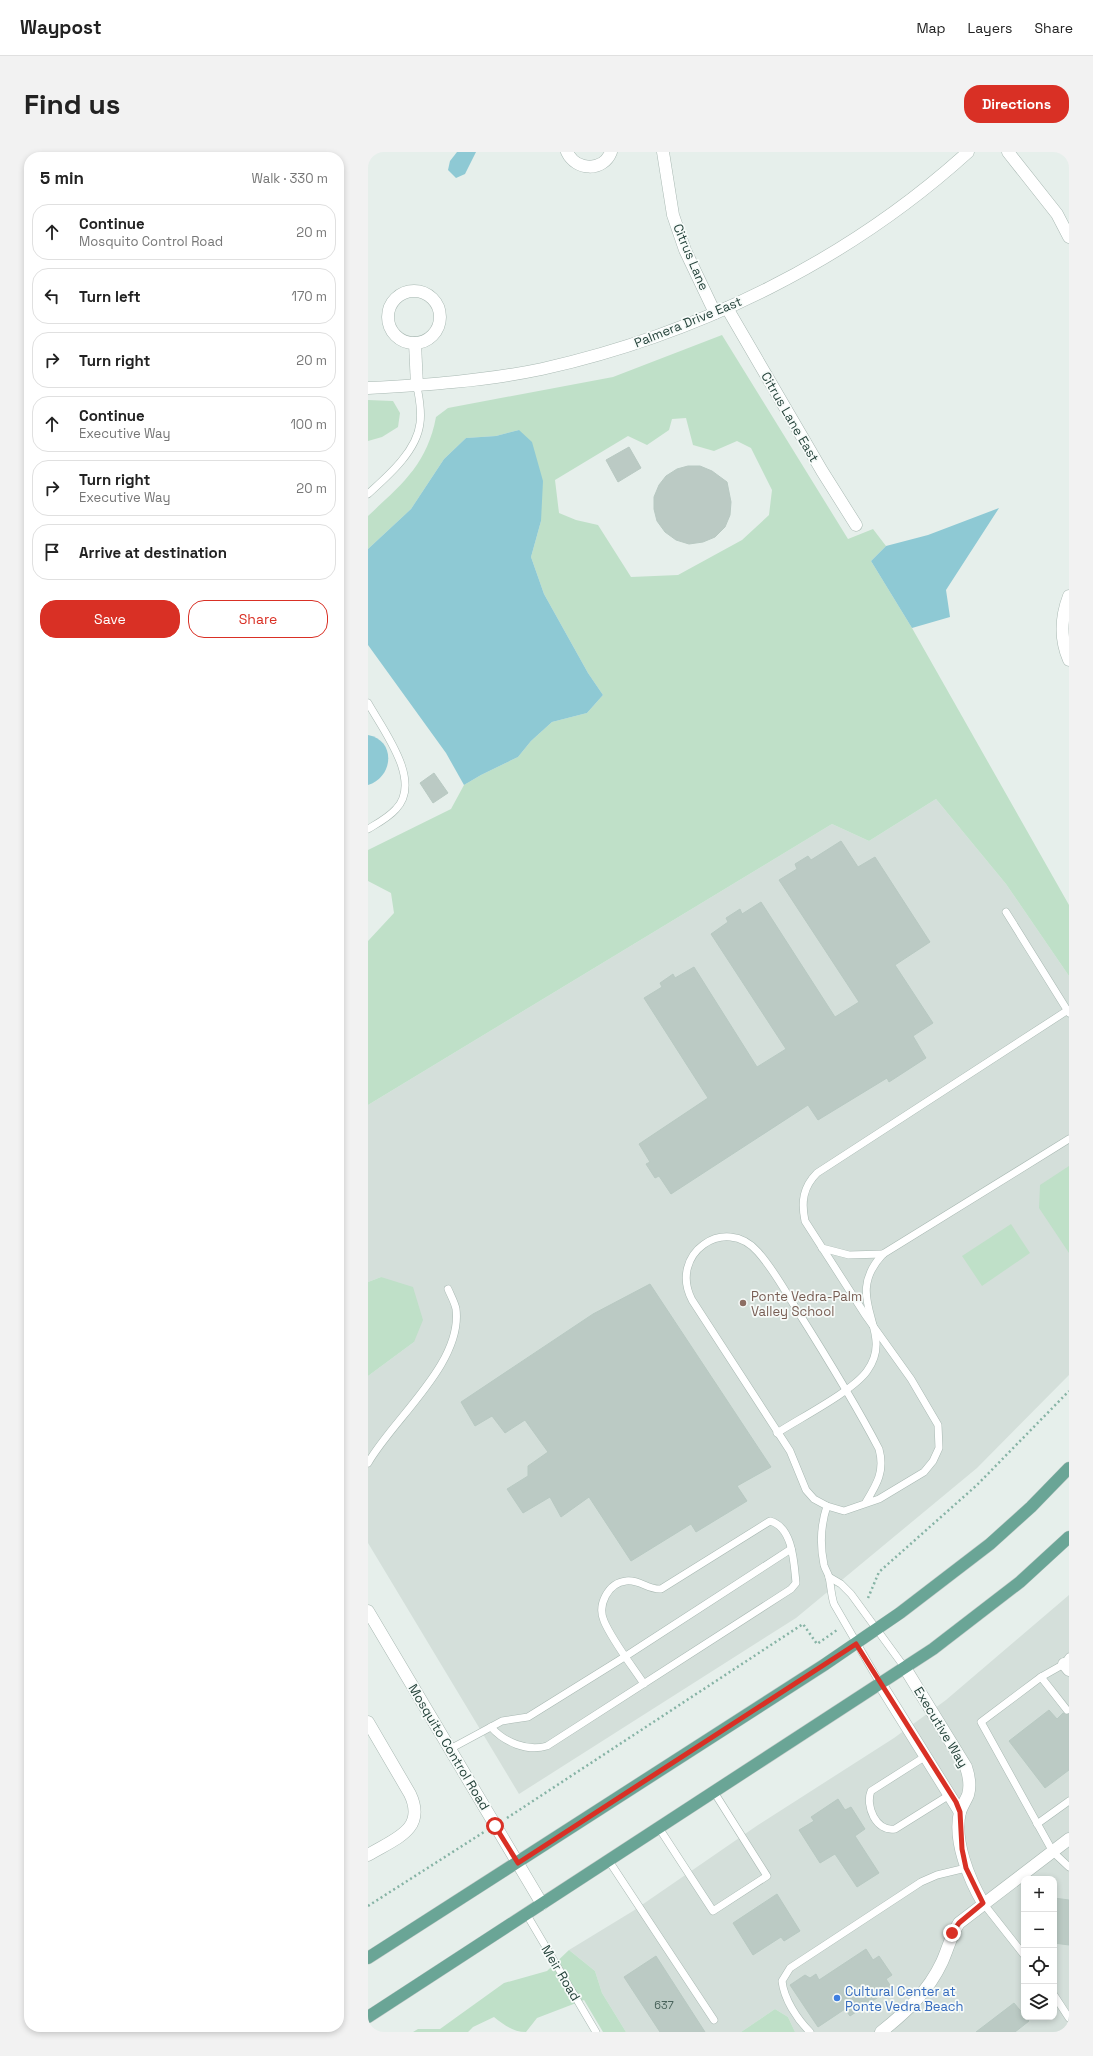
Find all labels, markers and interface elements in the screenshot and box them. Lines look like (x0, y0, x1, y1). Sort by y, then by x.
text: Waypost (20, 15, 102, 40)
text: Map (916, 19, 946, 37)
text: Layers (968, 19, 1012, 37)
text: Share (1034, 19, 1073, 37)
button: Directions (964, 85, 1069, 123)
text: Find us (24, 86, 121, 122)
text: 5 min (40, 167, 84, 189)
text: Walk · 330 m (251, 170, 328, 187)
text: Continue (79, 214, 145, 233)
icon: ahead (41, 221, 63, 243)
street label: Citrus Lane (669, 221, 713, 293)
text: 20 m (296, 224, 327, 241)
text: Mosquito Control Road (79, 233, 223, 250)
icon: left (41, 285, 63, 307)
text: Turn left (79, 287, 141, 306)
text: 170 m (291, 288, 327, 305)
street label: Palmera Drive East (632, 293, 744, 351)
icon: right (41, 349, 63, 371)
text: Turn right (79, 351, 150, 370)
text: 20 m (296, 352, 327, 369)
street label: Citrus Lane East (757, 369, 823, 465)
text: Continue (79, 406, 145, 425)
icon: ahead (41, 413, 63, 435)
text: 100 m (290, 416, 327, 433)
text: Executive Way (79, 425, 170, 442)
text: Turn right (79, 470, 150, 489)
icon: right (41, 477, 63, 499)
text: 20 m (296, 480, 327, 497)
text: Executive Way (79, 489, 170, 506)
icon: arrive (41, 541, 63, 563)
text: Arrive at destination (79, 543, 227, 562)
button: Save (40, 600, 180, 638)
button: Share (188, 600, 328, 638)
place label: Ponte Vedra-Palm Valley School (751, 1288, 862, 1320)
marker: Ponte Vedra-Palm Valley School (738, 1298, 748, 1308)
street label: Mosquito Control Road (405, 1681, 493, 1813)
street label: Executive Way (910, 1683, 972, 1771)
route start (486, 1817, 504, 1835)
map controls (1021, 1876, 1057, 2020)
button: + (1021, 1876, 1057, 1912)
button: − (1021, 1912, 1057, 1948)
route end (943, 1924, 961, 1942)
street label: Meir Road (538, 1942, 584, 2004)
button: locate (1021, 1948, 1057, 1984)
place label: Cultural Center at Ponte Vedra Beach (845, 1983, 964, 2015)
button: layers (1021, 1984, 1057, 2020)
marker: Cultural Center at Ponte Vedra Beach (832, 1993, 842, 2003)
house number: 637 (654, 1998, 674, 2012)

